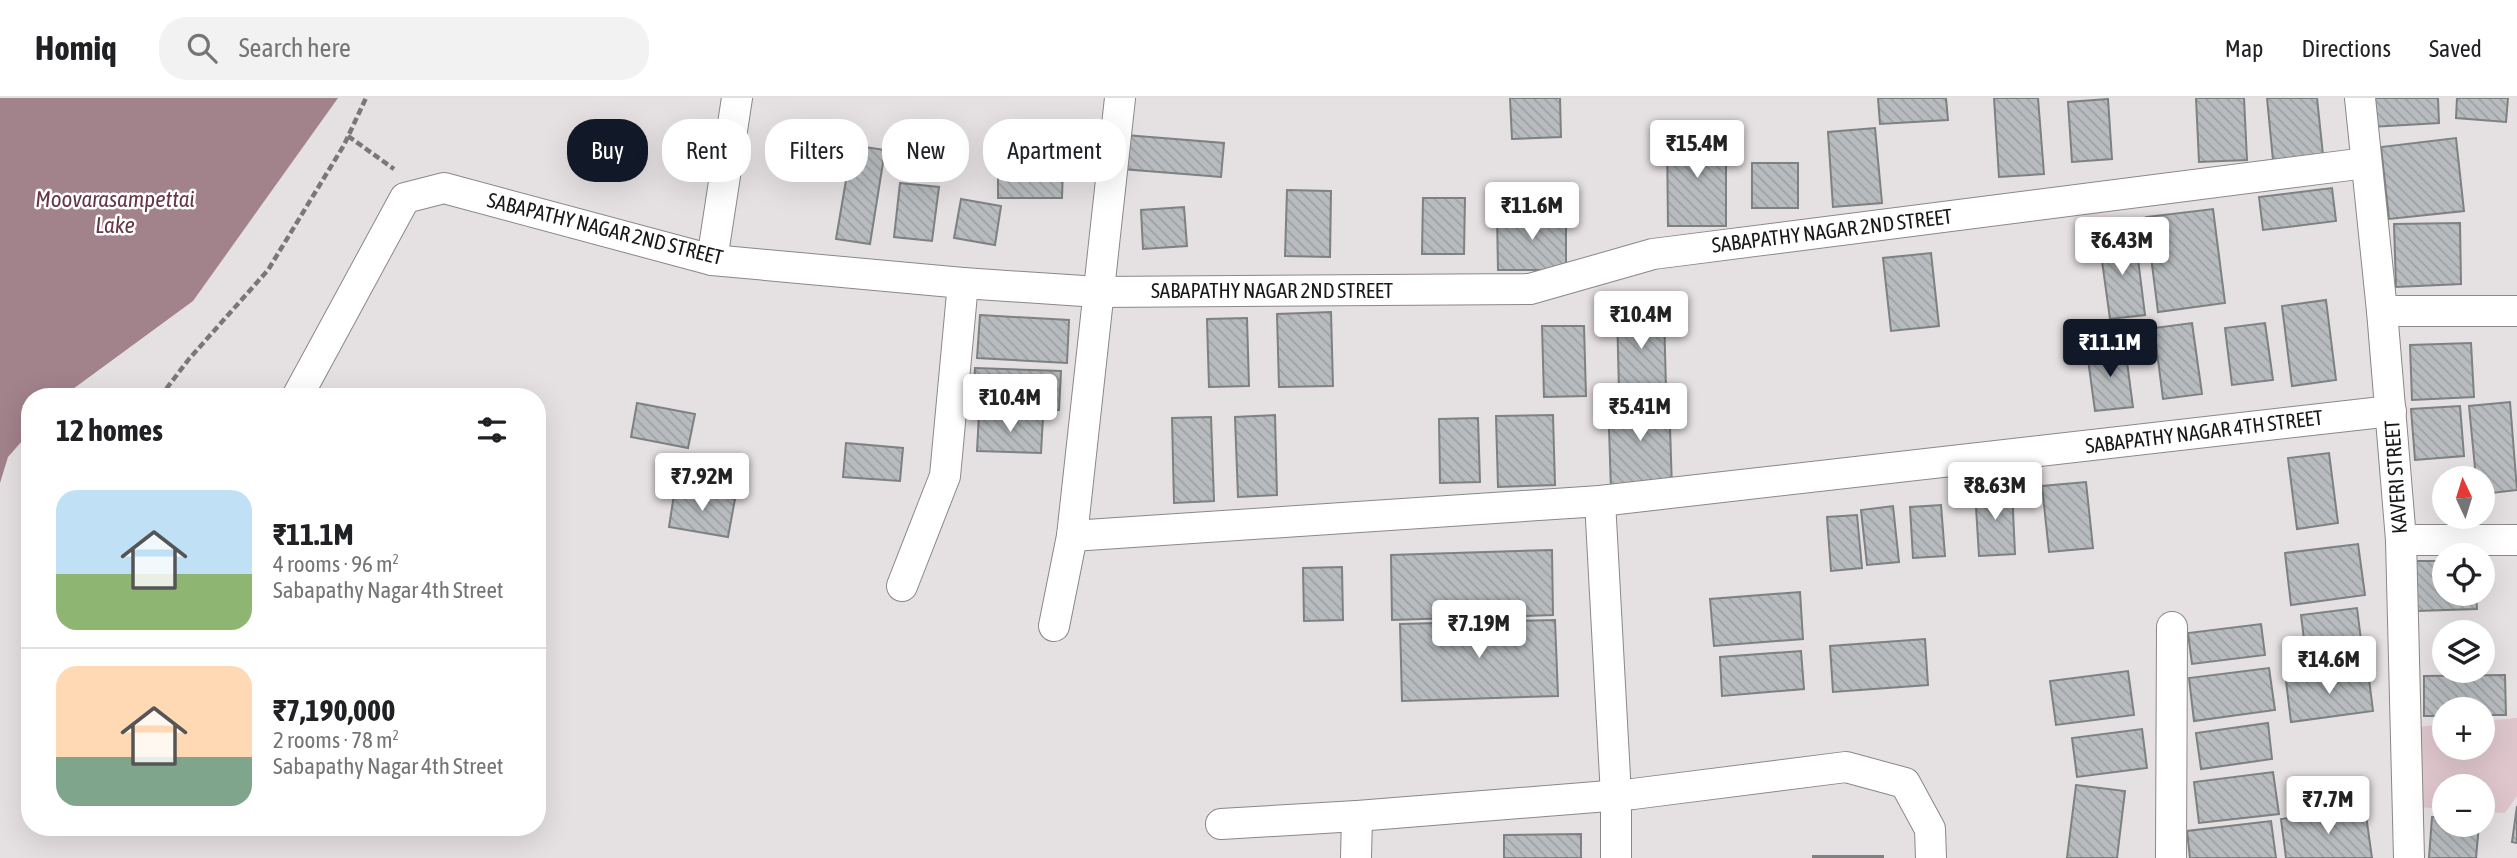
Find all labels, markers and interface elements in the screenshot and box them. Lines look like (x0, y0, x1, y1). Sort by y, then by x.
search box (159, 17, 649, 80)
text: Homiq (35, 29, 117, 67)
icon: search (183, 29, 221, 67)
text: Search here (239, 33, 351, 63)
text: Map (2225, 35, 2263, 62)
text: Directions (2301, 35, 2391, 62)
text: Saved (2429, 35, 2482, 62)
chip: Buy (567, 119, 648, 182)
chip: Rent (662, 119, 751, 182)
chip: Filters (765, 119, 868, 182)
chip: New (882, 119, 969, 182)
chip: Apartment (983, 119, 1126, 182)
pin: ₹15.4M (1640, 120, 1754, 180)
text: ₹15.4M (1666, 130, 1728, 156)
pin: ₹11.6M (1475, 183, 1589, 242)
water label: Moovarasampettai Lake (35, 186, 195, 238)
street label: SABAPATHY NAGAR 2ND STREET (485, 187, 726, 269)
text: ₹11.6M (1501, 192, 1563, 218)
street label: SABAPATHY NAGAR 2ND STREET (1710, 203, 1953, 257)
pin: ₹6.43M (2065, 218, 2179, 277)
text: ₹6.43M (2091, 227, 2153, 253)
street label: SABAPATHY NAGAR 2ND STREET (1151, 278, 1393, 302)
pin: ₹10.4M (1584, 292, 1698, 351)
text: ₹10.4M (1610, 301, 1672, 327)
pin: ₹11.1M (2053, 320, 2167, 379)
text: ₹11.1M (2079, 329, 2141, 355)
pin: ₹10.4M (953, 374, 1067, 434)
text: ₹10.4M (979, 384, 1041, 410)
pin: ₹5.41M (1583, 384, 1697, 443)
text: ₹5.41M (1609, 393, 1671, 419)
street label: SABAPATHY NAGAR 4TH STREET (2084, 405, 2324, 457)
icon: filters (473, 411, 511, 449)
text: 12 homes (56, 413, 163, 447)
street label: KAVERI STREET (2379, 419, 2411, 535)
pin: ₹7.92M (645, 454, 759, 513)
pin: ₹8.63M (1938, 462, 2052, 522)
text: ₹7.92M (671, 463, 733, 489)
north arrow (2432, 466, 2496, 528)
map controls (2432, 466, 2495, 837)
text: ₹8.63M (1964, 472, 2026, 498)
text: ₹11.1M (273, 517, 354, 551)
icon: home (112, 518, 196, 602)
button: locate (2432, 543, 2495, 606)
text: 4 rooms · 96 m² (273, 551, 399, 577)
text: Sabapathy Nagar 4th Street (273, 577, 503, 603)
pin: ₹7.19M (1422, 601, 1536, 660)
text: ₹7.19M (1448, 610, 1510, 636)
button: layers (2432, 620, 2495, 683)
pin: ₹14.6M (2272, 636, 2386, 696)
text: ₹14.6M (2298, 646, 2360, 672)
text: ₹7,190,000 (273, 693, 395, 727)
icon: home (112, 694, 196, 778)
button: + (2432, 697, 2495, 760)
text: 2 rooms · 78 m² (273, 727, 399, 753)
text: Sabapathy Nagar 4th Street (273, 753, 503, 779)
button: − (2432, 774, 2495, 837)
pin: ₹7.7M (2279, 776, 2377, 836)
text: ₹7.7M (2302, 786, 2354, 812)

